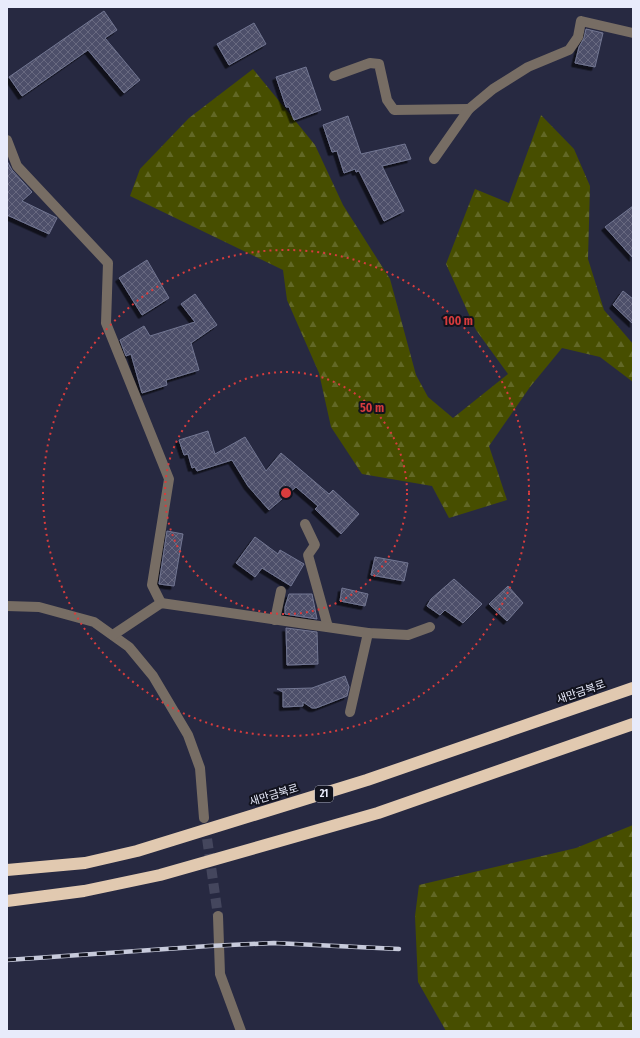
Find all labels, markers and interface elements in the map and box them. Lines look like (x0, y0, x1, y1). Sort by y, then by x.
text: 100 m (443, 314, 473, 328)
text: 50 m (360, 401, 384, 415)
centre of rings (279, 486, 293, 500)
street label: 새만금북로 (555, 678, 607, 706)
street label: 새만금북로 (248, 781, 300, 809)
road number: 21 (315, 786, 333, 802)

